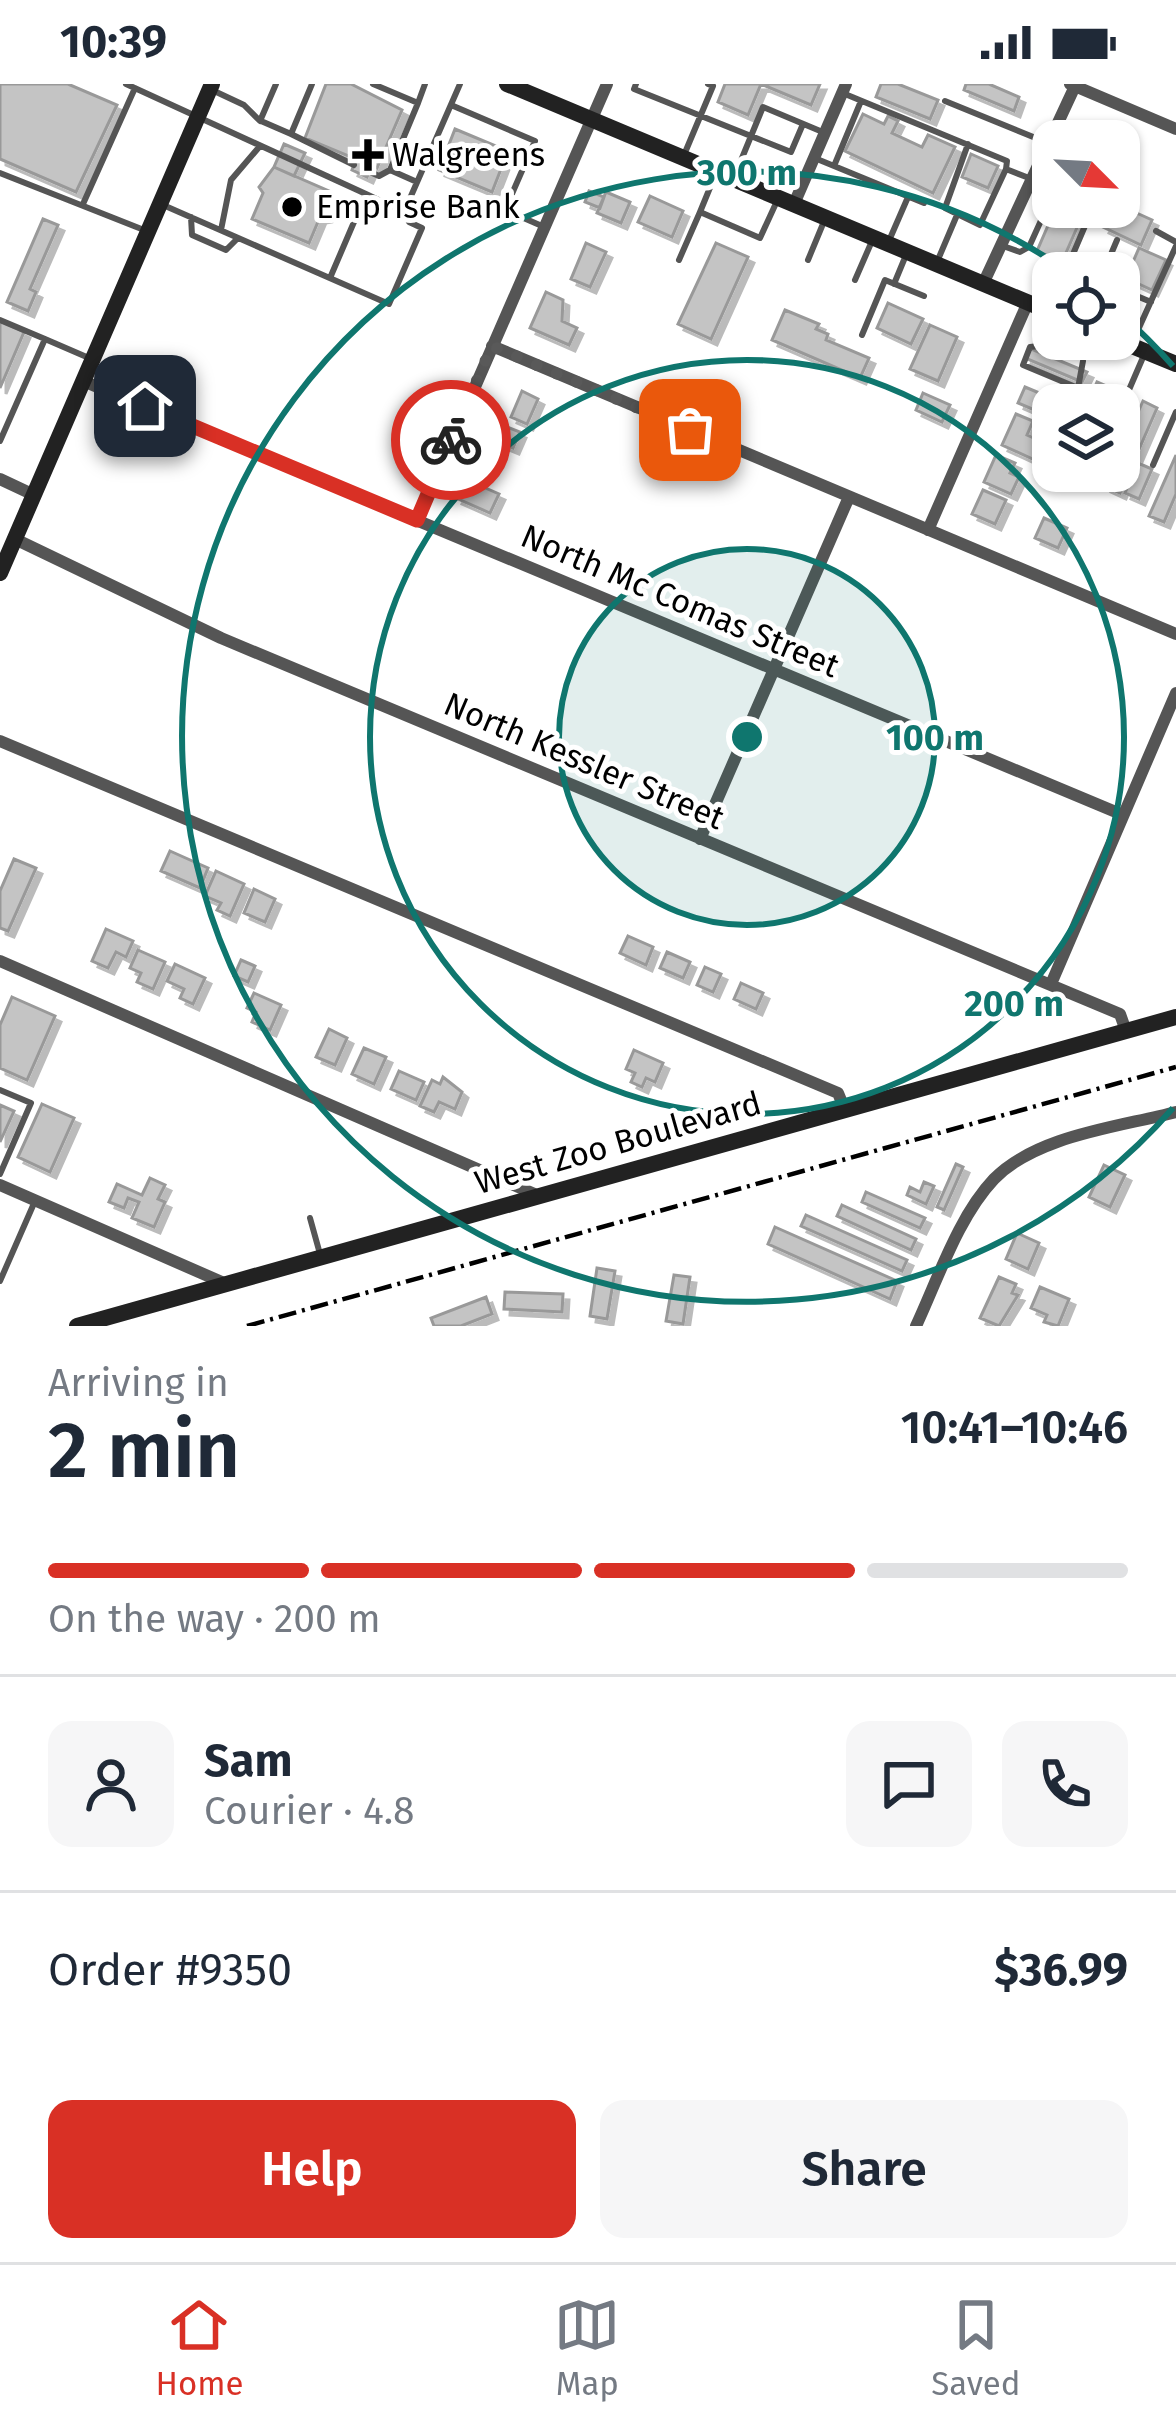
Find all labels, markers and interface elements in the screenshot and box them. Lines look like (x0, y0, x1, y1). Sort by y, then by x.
text: 10:39 (60, 15, 167, 69)
north arrow (1032, 120, 1140, 228)
map controls (1032, 120, 1140, 492)
place label: Walgreens (392, 135, 545, 175)
marker: Walgreens (355, 142, 381, 168)
text: 300 m (696, 151, 797, 195)
place label: Emprise Bank (316, 187, 520, 227)
marker: Emprise Bank (279, 194, 305, 220)
button: locate (1032, 252, 1140, 360)
pin (94, 355, 196, 457)
icon: home (112, 373, 178, 439)
pin (639, 379, 741, 481)
courier (391, 380, 511, 500)
button: layers (1032, 384, 1140, 492)
icon: bag (657, 397, 723, 463)
icon: bike (418, 407, 484, 473)
street label: North Mc Comas Street (515, 516, 845, 686)
street label: North Kessler Street (438, 684, 730, 838)
centre of rings (726, 716, 768, 758)
text: 100 m (886, 716, 984, 760)
text: 200 m (964, 982, 1064, 1026)
street label: West Zoo Boulevard (470, 1083, 766, 1203)
text: Arriving in (48, 1360, 229, 1406)
text: 10:41–10:46 (901, 1401, 1128, 1455)
text: 2 min (48, 1404, 240, 1498)
text: On the way · 200 m (48, 1596, 381, 1642)
button: person (48, 1721, 174, 1847)
button: chat (846, 1721, 972, 1847)
button: phone (1002, 1721, 1128, 1847)
text: Sam (204, 1734, 292, 1788)
text: Courier · 4.8 (204, 1788, 415, 1834)
text: Order #9350 (48, 1943, 292, 1997)
text: $36.99 (994, 1943, 1128, 1997)
button: Help (48, 2100, 576, 2238)
button: Share (600, 2100, 1128, 2238)
tab: Home (155, 2292, 243, 2404)
tab: Map (554, 2292, 620, 2404)
tab: Saved (931, 2292, 1021, 2404)

